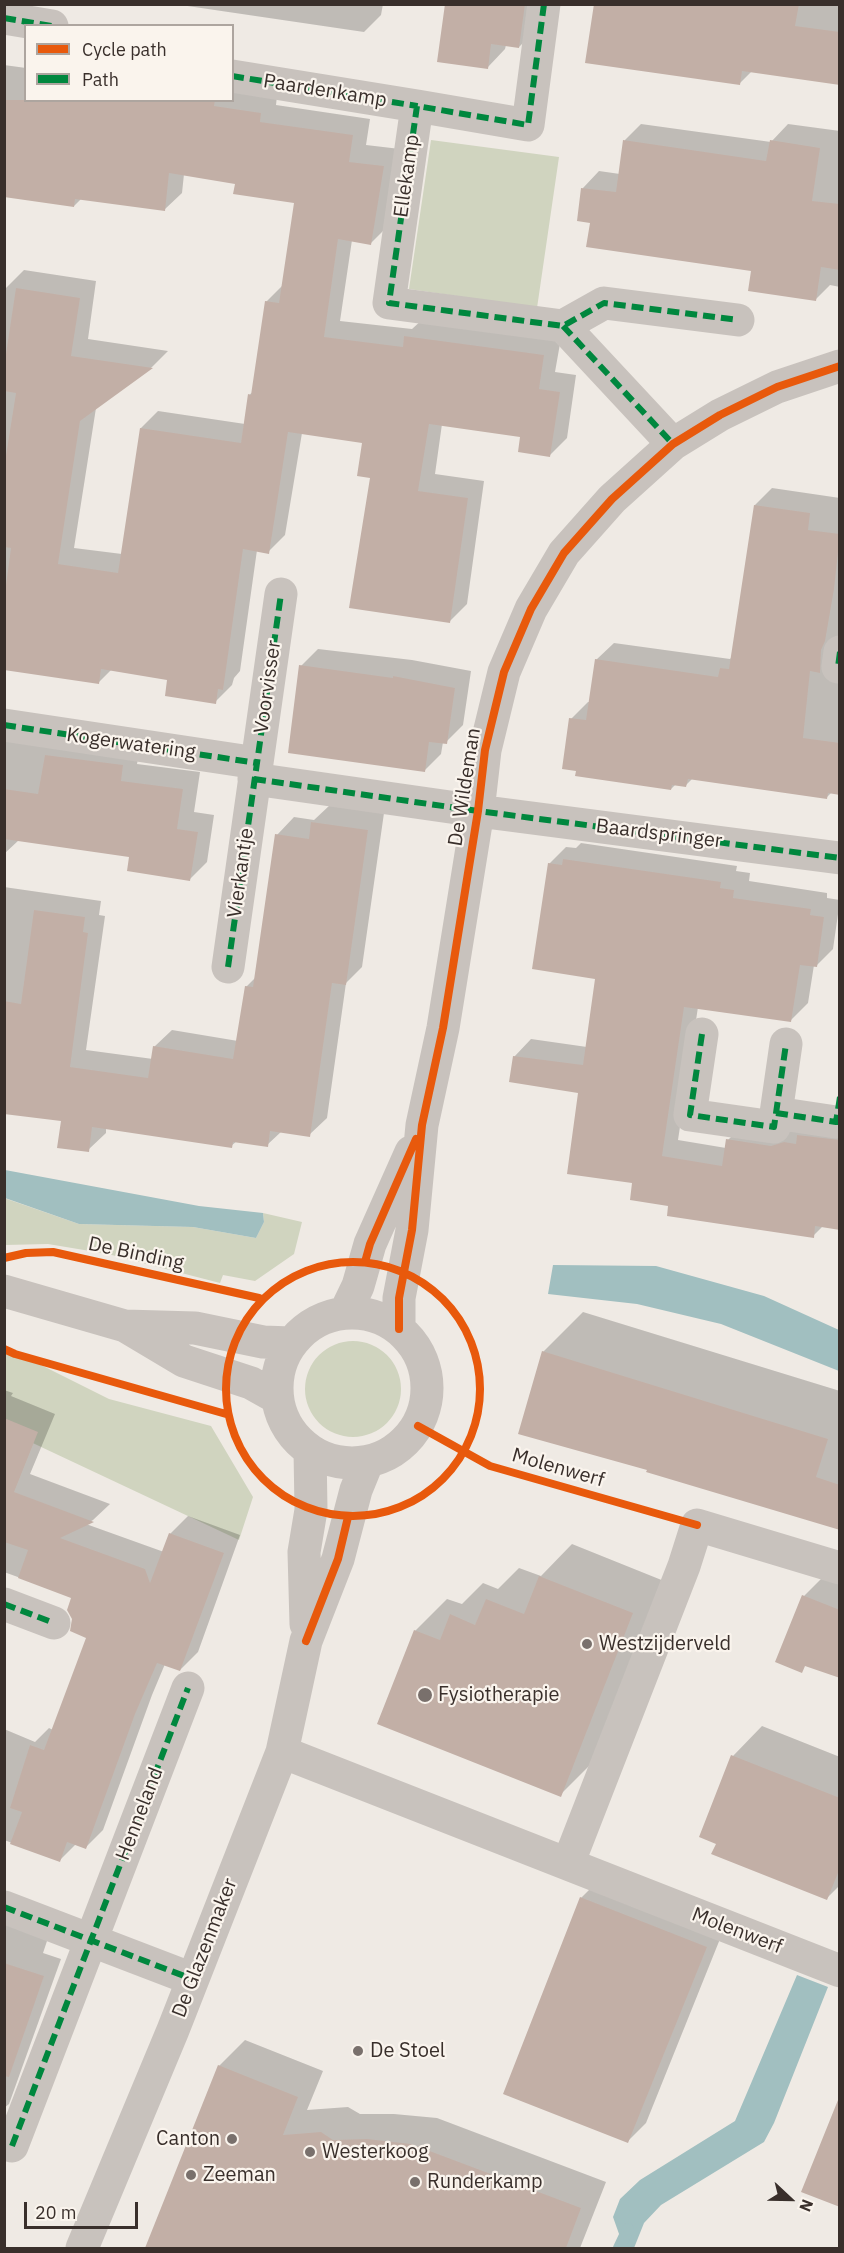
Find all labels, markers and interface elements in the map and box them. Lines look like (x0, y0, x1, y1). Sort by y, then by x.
legend (24, 24, 234, 102)
text: Cycle path (82, 38, 167, 61)
text: Path (82, 68, 119, 91)
street label: Paardenkamp (262, 69, 388, 113)
street label: Ellekamp (389, 133, 425, 219)
street label: Voorvisser (250, 639, 286, 735)
street label: Kogerwatering (65, 723, 197, 765)
street label: De Wildeman (444, 726, 486, 848)
street label: Baardspringer (594, 814, 724, 854)
street label: Vierkantje (223, 826, 259, 920)
street label: De Binding (86, 1232, 186, 1276)
street label: Molenwerf (509, 1443, 607, 1493)
place label: Westzijderveld (599, 1632, 731, 1656)
marker: Westzijderveld (580, 1637, 594, 1651)
place label: Fysiotherapie (438, 1683, 559, 1707)
marker: Fysiotherapie (416, 1686, 434, 1704)
street label: Henneland (111, 1764, 169, 1864)
street label: De Glazenmaker (167, 1875, 243, 2021)
street label: Molenwerf (688, 1903, 786, 1959)
place label: De Stoel (370, 2039, 445, 2063)
marker: De Stoel (351, 2044, 365, 2058)
place label: Canton (156, 2127, 220, 2151)
marker: Canton (225, 2132, 239, 2146)
place label: Westerkoog (322, 2140, 429, 2164)
marker: Westerkoog (303, 2145, 317, 2159)
place label: Zeeman (203, 2163, 276, 2187)
marker: Zeeman (184, 2168, 198, 2182)
north arrow (760, 2169, 820, 2229)
place label: Runderkamp (427, 2170, 543, 2194)
marker: Runderkamp (408, 2175, 422, 2189)
scale bar (27, 2190, 141, 2228)
text: N (795, 2197, 818, 2215)
text: 20 m (35, 2201, 77, 2224)

